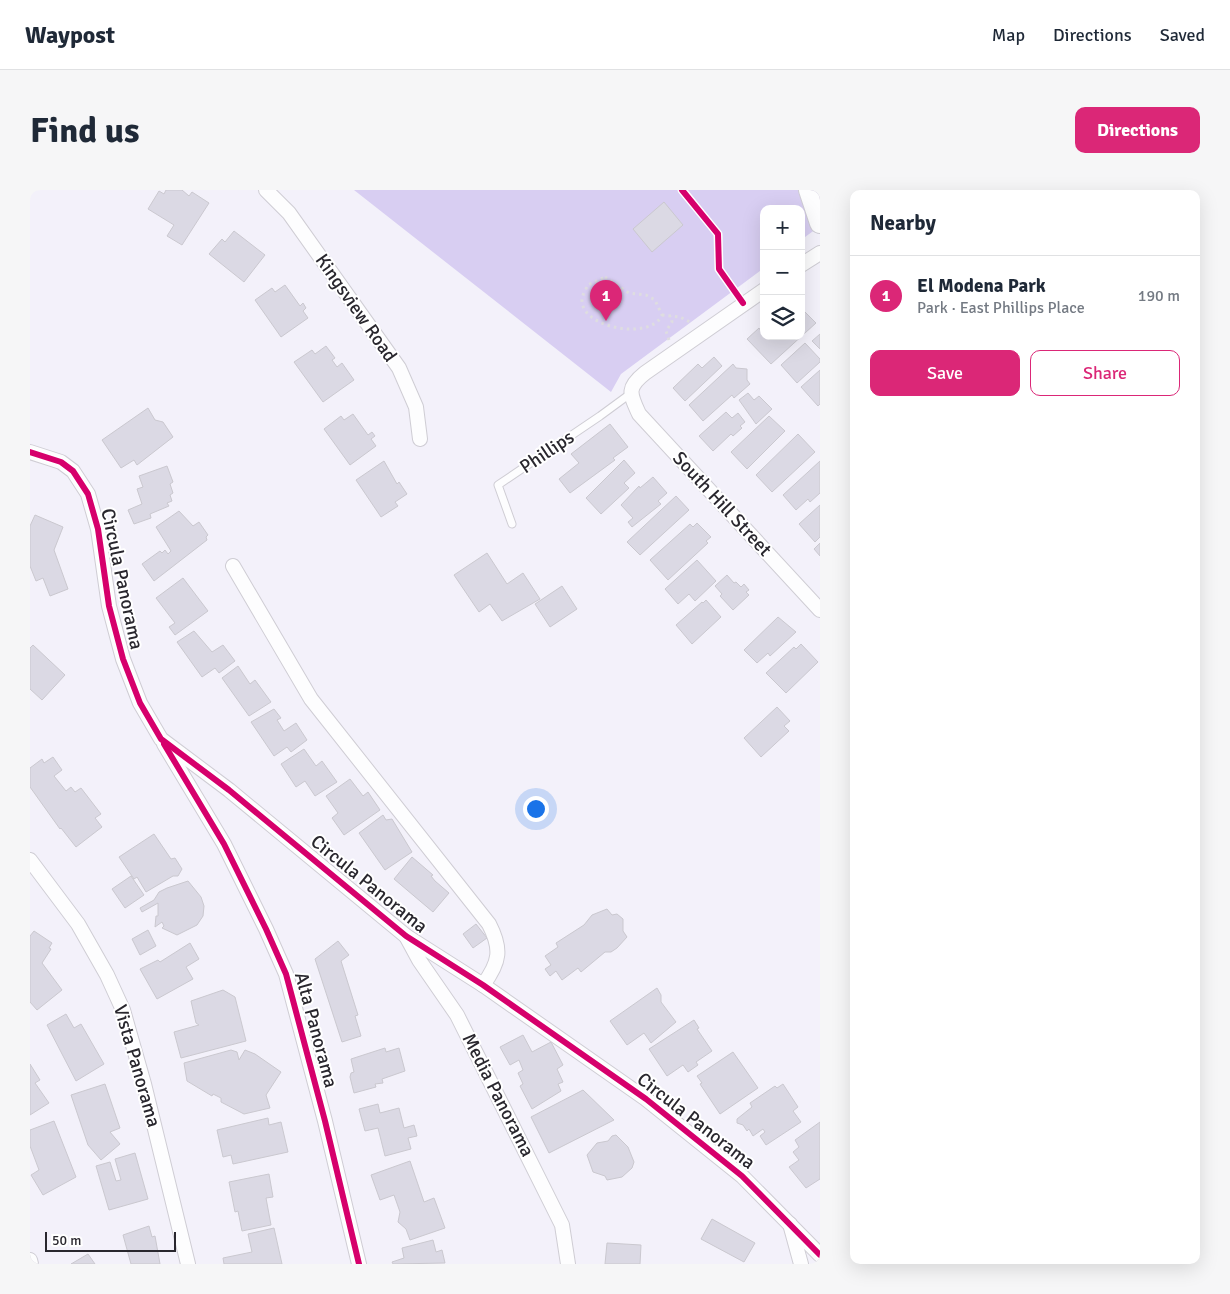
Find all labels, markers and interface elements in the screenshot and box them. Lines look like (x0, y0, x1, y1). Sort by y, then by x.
text: Waypost (25, 20, 115, 50)
text: Map (992, 24, 1025, 46)
text: Directions (1053, 24, 1132, 46)
text: Saved (1160, 24, 1205, 46)
button: Directions (1075, 107, 1200, 153)
text: Find us (30, 109, 140, 152)
map controls (760, 205, 805, 340)
button: + (760, 205, 805, 250)
text: Nearby (870, 210, 936, 236)
street label: Kingsview Road (310, 249, 402, 367)
button: − (760, 250, 805, 295)
text: El Modena Park (917, 274, 1046, 298)
pin: 1 (590, 280, 622, 321)
text: 1 (882, 286, 890, 306)
text: 190 m (1138, 286, 1180, 306)
button: layers (760, 295, 805, 340)
text: Park · East Phillips Place (917, 298, 1085, 318)
button: Save (870, 350, 1020, 396)
button: Share (1030, 350, 1180, 396)
street label: Phillips (515, 425, 579, 479)
street label: South Hill Street (667, 447, 777, 562)
street label: Circula Panorama (95, 506, 149, 652)
your location (523, 796, 549, 822)
street label: Circula Panorama (306, 830, 432, 938)
street label: Alta Panorama (289, 970, 343, 1090)
street label: Vista Panorama (108, 1002, 166, 1130)
street label: Media Panorama (457, 1029, 539, 1161)
street label: Circula Panorama (632, 1067, 760, 1175)
scale bar (45, 1229, 176, 1252)
text: 50 m (52, 1232, 81, 1249)

